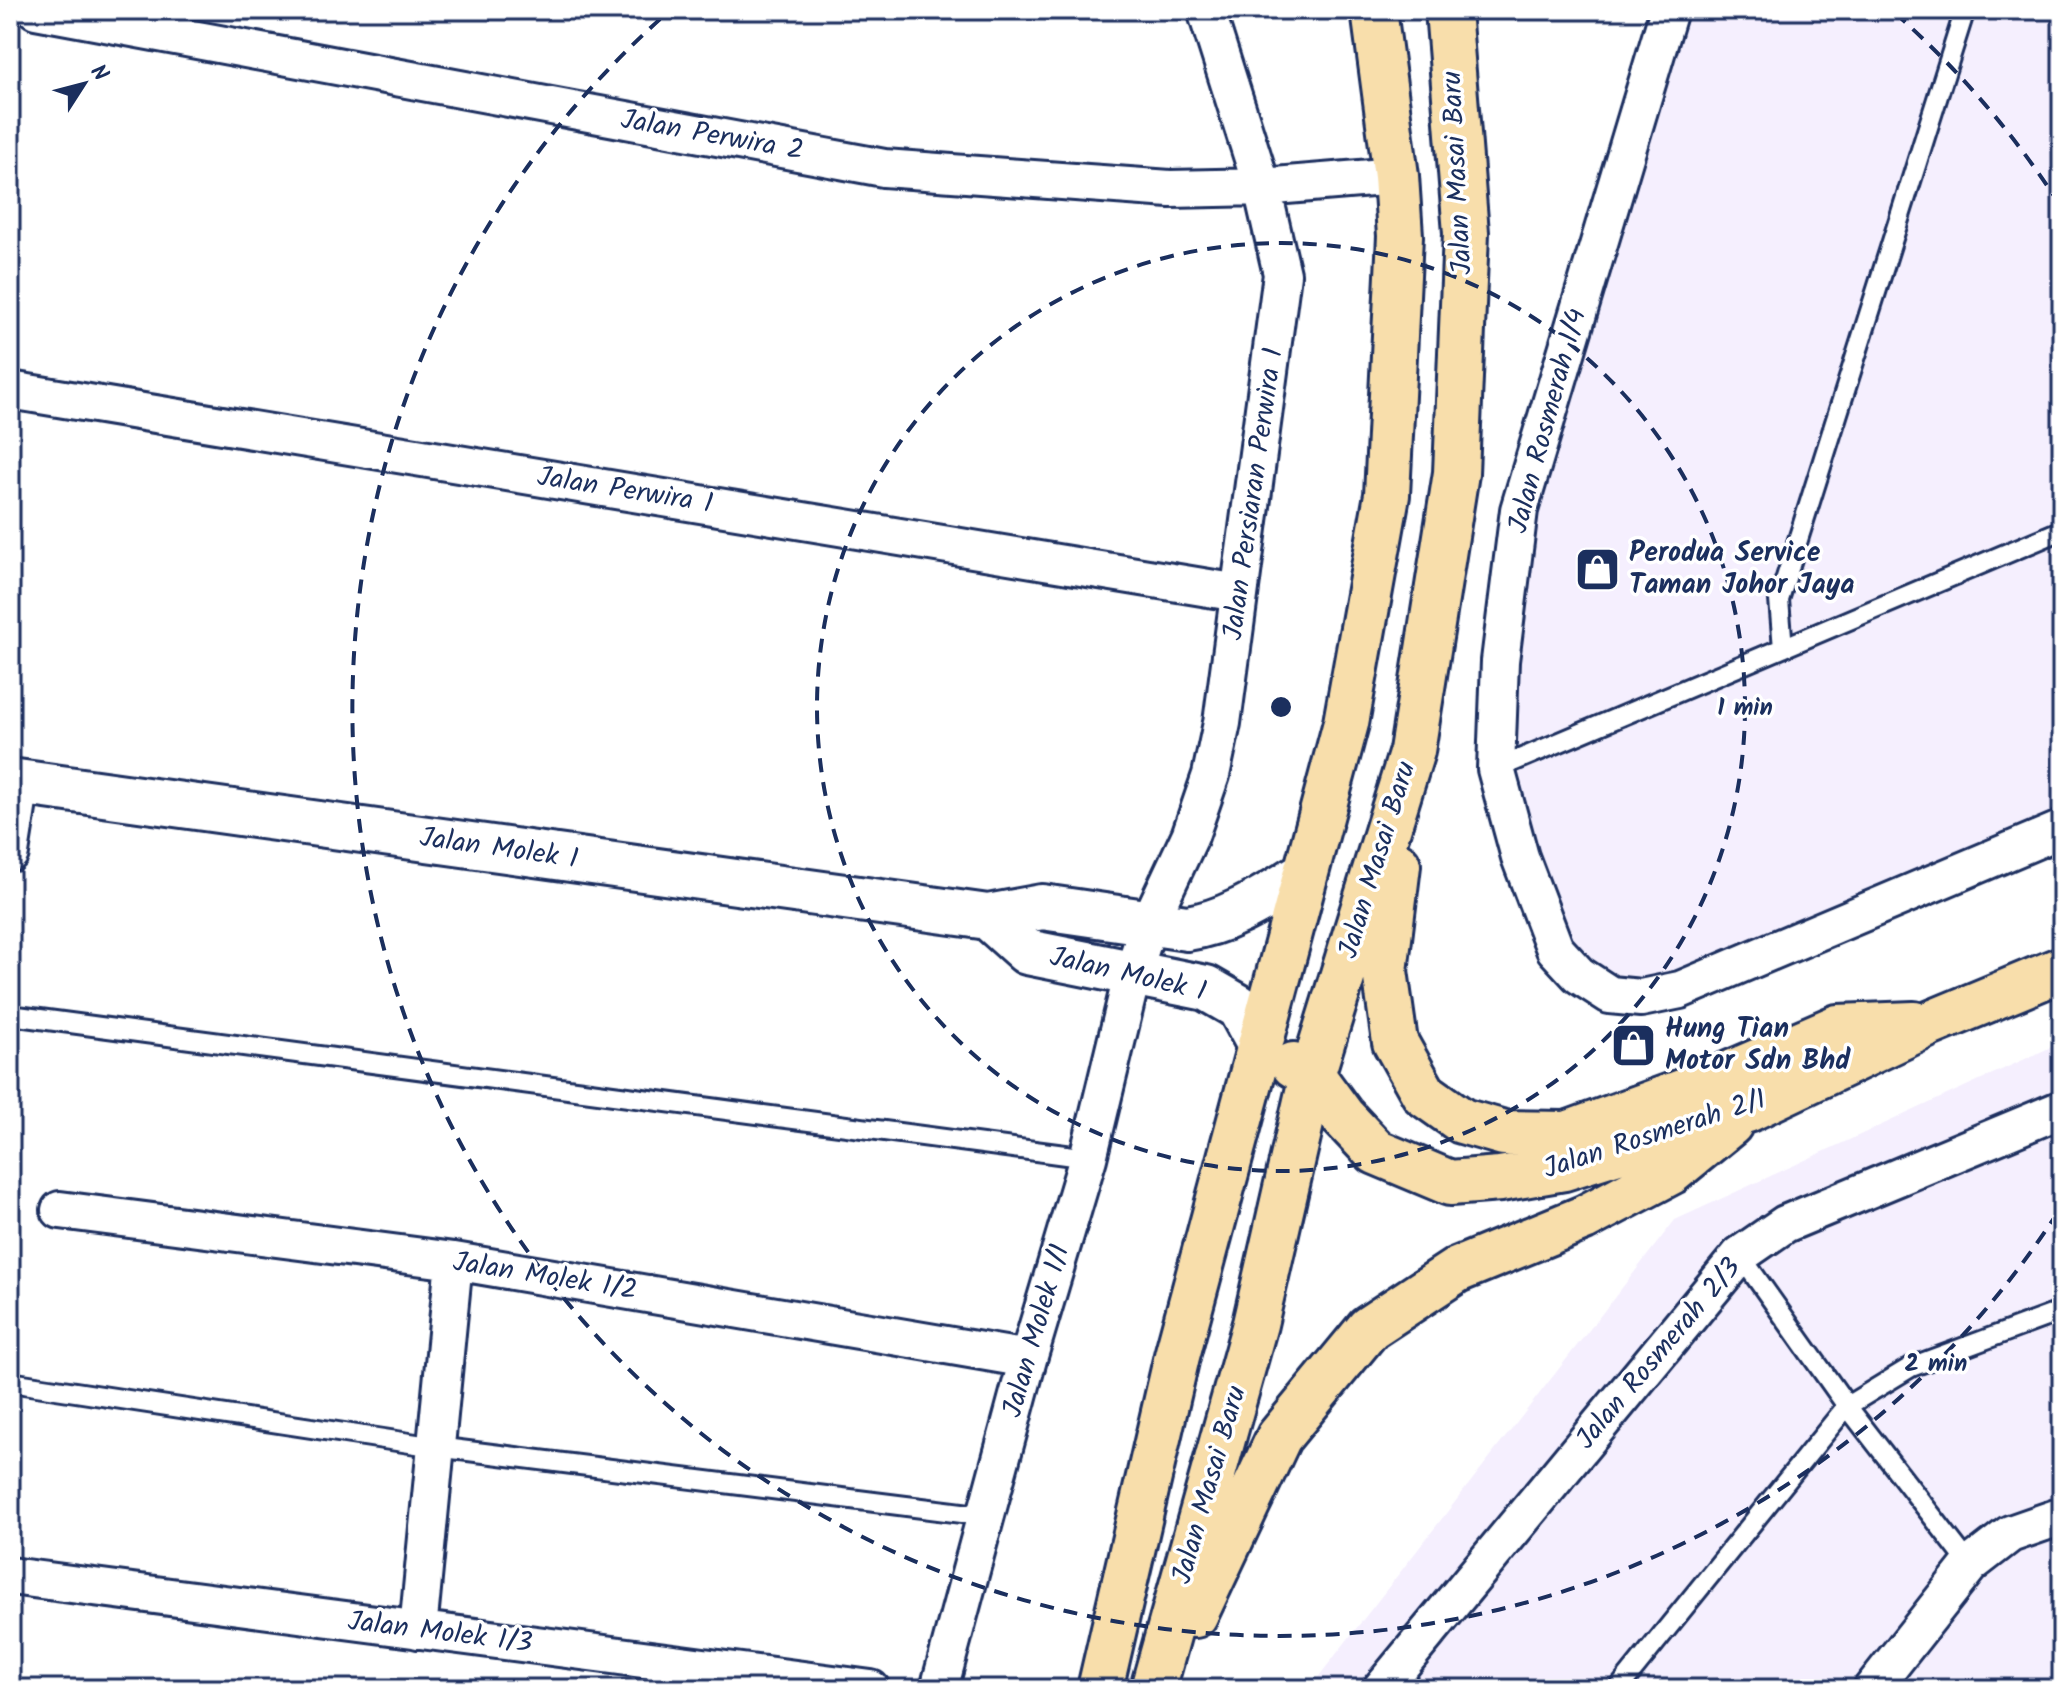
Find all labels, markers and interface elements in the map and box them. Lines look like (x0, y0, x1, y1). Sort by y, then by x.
north arrow (44, 44, 124, 124)
text: N (80, 58, 116, 90)
street label: Jalan Masai Baru (1430, 70, 1486, 276)
street label: Jalan Perwira 2 (617, 98, 807, 174)
street label: Jalan Rosmerah 1/4 (1496, 304, 1600, 538)
street label: Jalan Persiaran Perwira 1 (1211, 345, 1297, 643)
street label: Jalan Perwira 1 (534, 455, 716, 527)
place label: Perodua Service Taman Johor Jaya (1629, 531, 1855, 608)
shop icon: Perodua Service Taman Johor Jaya (1574, 545, 1622, 593)
text: 1 min (1717, 689, 1773, 728)
centre of rings (1267, 693, 1295, 721)
street label: Jalan Masai Baru (1327, 756, 1429, 964)
street label: Jalan Molek 1 (417, 816, 581, 882)
street label: Jalan Molek 1 (1045, 935, 1211, 1015)
place label: Hung Tian Motor Sdn Bhd (1665, 1007, 1851, 1084)
shop icon: Hung Tian Motor Sdn Bhd (1610, 1021, 1658, 1069)
street label: Jalan Rosmerah 2/1 (1538, 1078, 1772, 1192)
street label: Jalan Molek 1/1 (991, 1239, 1083, 1423)
street label: Jalan Molek 1/2 (450, 1240, 640, 1314)
street label: Jalan Rosmerah 2/3 (1565, 1248, 1753, 1460)
text: 2 min (1905, 1345, 1967, 1384)
street label: Jalan Masai Baru (1160, 1381, 1260, 1589)
street label: Jalan Molek 1/3 (345, 1599, 535, 1667)

